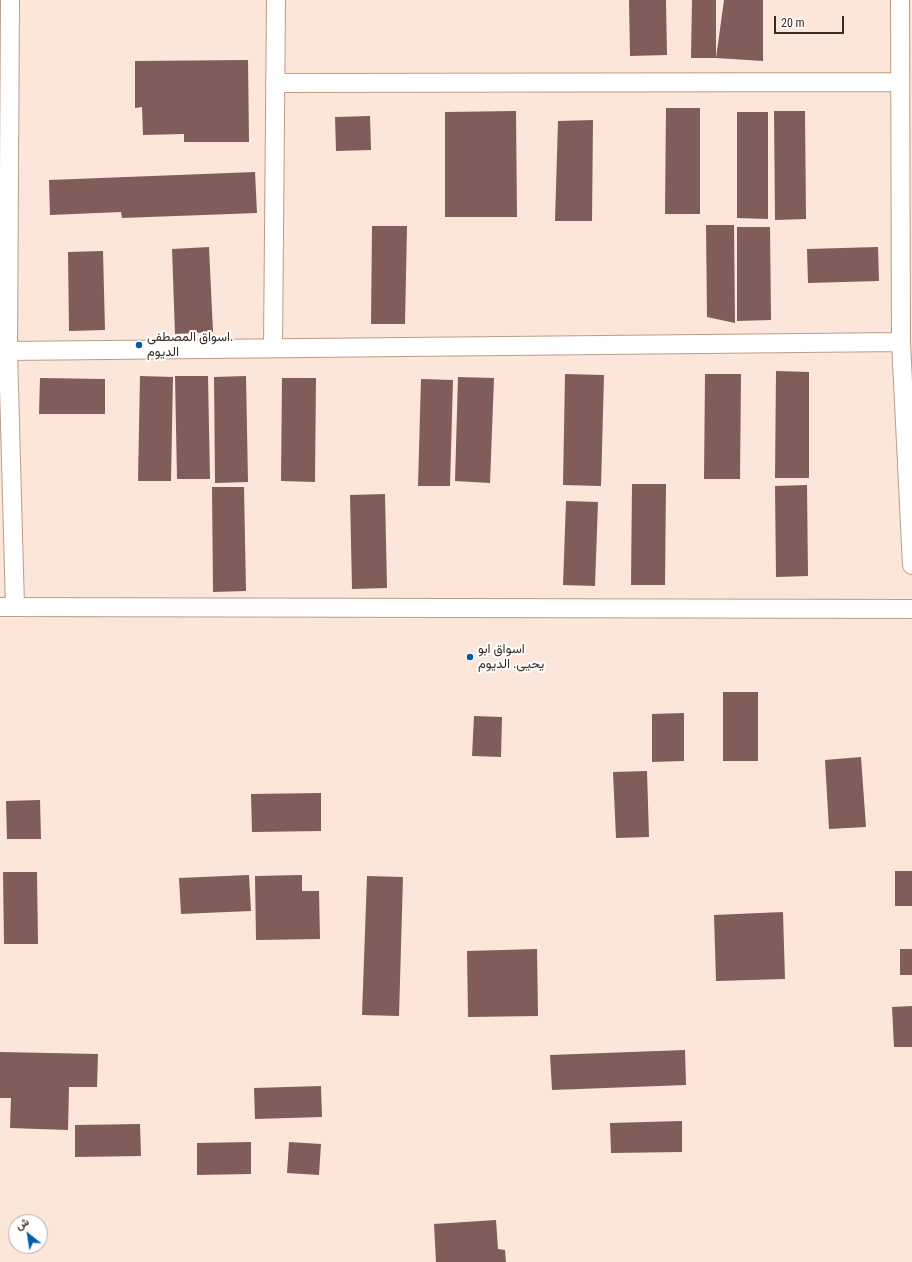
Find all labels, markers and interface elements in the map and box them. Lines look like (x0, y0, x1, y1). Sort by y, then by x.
scale bar (776, 8, 846, 34)
text: 20 m (781, 16, 805, 30)
place label: اسواق المصطفى. الديوم (147, 330, 234, 361)
marker: اسواق المصطفى. الديوم (134, 340, 144, 350)
place label: اسواق ابو يحيى. الديوم (478, 642, 544, 673)
marker: اسواق ابو يحيى. الديوم (465, 652, 475, 662)
north arrow (8, 1214, 48, 1254)
text: ش (13, 1215, 31, 1233)

